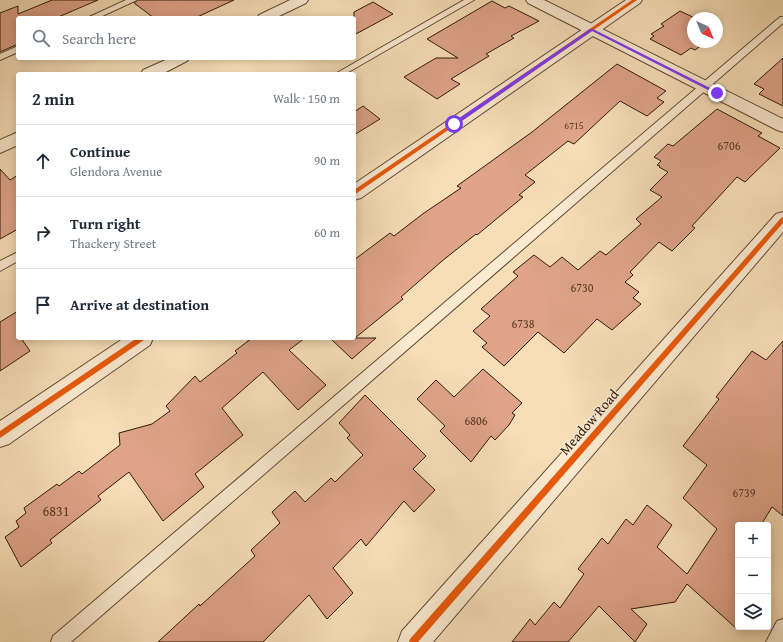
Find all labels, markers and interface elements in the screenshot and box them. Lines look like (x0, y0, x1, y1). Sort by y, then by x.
north arrow (687, 12, 723, 48)
search box (16, 16, 356, 60)
icon: search (30, 27, 52, 49)
text: Search here (62, 28, 136, 49)
route end (708, 84, 726, 102)
text: 2 min (32, 86, 74, 111)
text: Walk · 150 m (273, 89, 340, 108)
route start (445, 115, 463, 133)
house number: 6715 (564, 118, 584, 133)
house number: 6706 (717, 137, 741, 154)
text: Continue (70, 141, 131, 162)
icon: ahead (32, 150, 54, 172)
text: 90 m (314, 151, 340, 170)
text: Glendora Avenue (70, 162, 162, 181)
text: Turn right (70, 213, 141, 234)
icon: right (32, 222, 54, 244)
text: 60 m (314, 223, 340, 242)
text: Thackery Street (70, 234, 156, 253)
house number: 6730 (570, 279, 594, 296)
icon: arrive (32, 294, 54, 316)
text: Arrive at destination (70, 294, 209, 315)
house number: 6738 (511, 315, 535, 332)
street label: Meadow Road (555, 384, 624, 459)
house number: 6806 (464, 412, 488, 429)
house number: 6739 (732, 484, 756, 501)
house number: 6831 (43, 501, 69, 521)
map controls (735, 522, 771, 630)
button: + (735, 522, 771, 558)
button: − (735, 558, 771, 594)
button: layers (735, 594, 771, 630)

